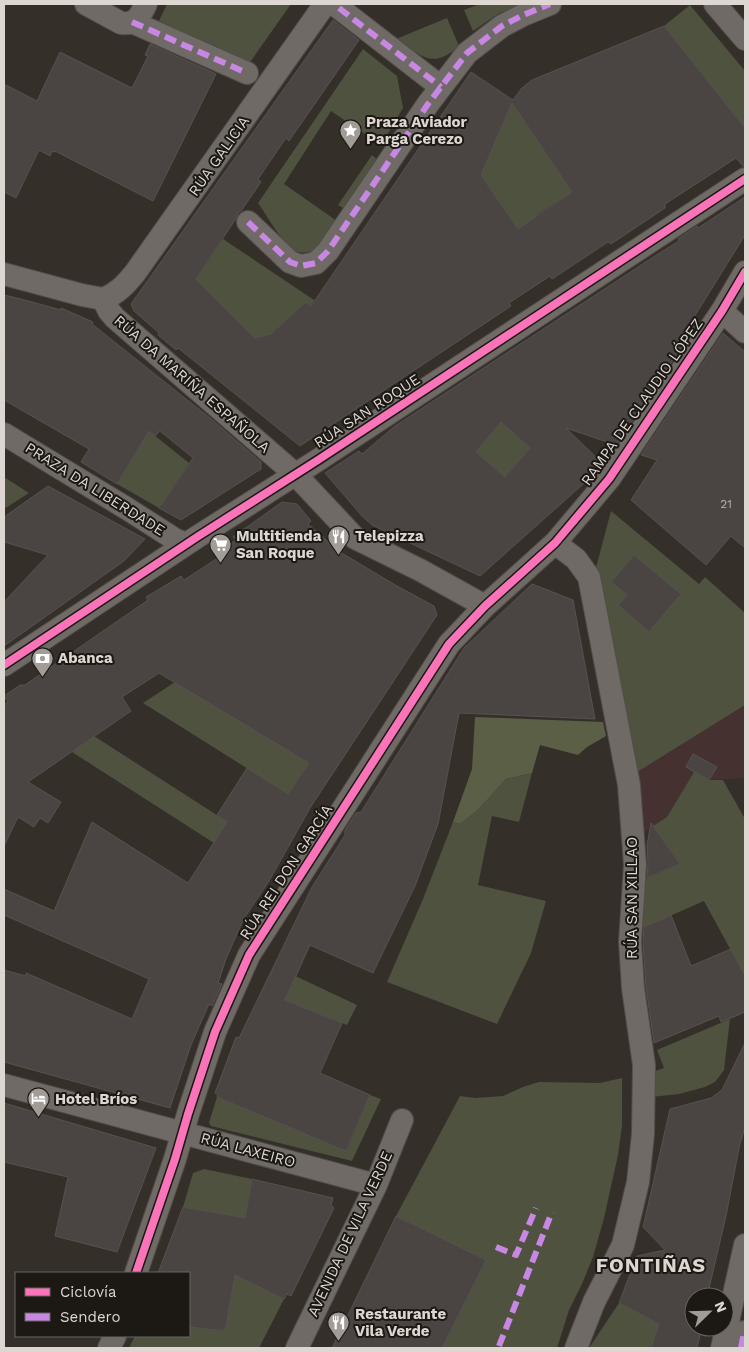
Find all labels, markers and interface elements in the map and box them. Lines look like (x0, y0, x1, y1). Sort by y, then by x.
street label: RÚA GALICIA (185, 112, 253, 199)
place label: Praza Aviador Parga Cerezo (366, 113, 468, 148)
place icon: Praza Aviador Parga Cerezo (338, 119, 362, 150)
street label: RÚA DA MARIÑA ESPAÑOLA (110, 311, 274, 457)
street label: RAMPA DE CLAUDIO LÓPEZ (576, 314, 707, 489)
street label: RÚA SAN ROQUE (311, 370, 423, 452)
street label: PRAZA DA LIBERDADE (22, 439, 168, 539)
house number: 21 (720, 497, 732, 511)
restaurant icon: Telepizza (327, 524, 351, 555)
place label: Multitienda San Roque (236, 527, 322, 562)
place label: Telepizza (355, 527, 424, 545)
supermarket icon: Multitienda San Roque (208, 533, 232, 564)
bank icon: Abanca (30, 646, 54, 677)
place label: Abanca (58, 649, 113, 667)
street label: RÚA REI DON GARCÍA (236, 801, 336, 943)
street label: RÚA SAN XILLAO (623, 837, 641, 959)
hotel icon: Hotel Bríos (27, 1087, 51, 1118)
place label: Hotel Bríos (55, 1090, 137, 1108)
street label: RÚA LAXEIRO (199, 1129, 297, 1171)
street label: AVENIDA DE VILA VERDE (304, 1148, 396, 1320)
district label: FONTIÑAS (596, 1253, 706, 1277)
legend (15, 1272, 190, 1337)
text: Ciclovía (60, 1283, 117, 1301)
north arrow (684, 1287, 734, 1337)
text: N (712, 1299, 730, 1315)
place label: Restaurante Vila Verde (355, 1305, 446, 1340)
text: Sendero (60, 1308, 121, 1326)
restaurant icon: Restaurante Vila Verde (327, 1311, 351, 1342)

